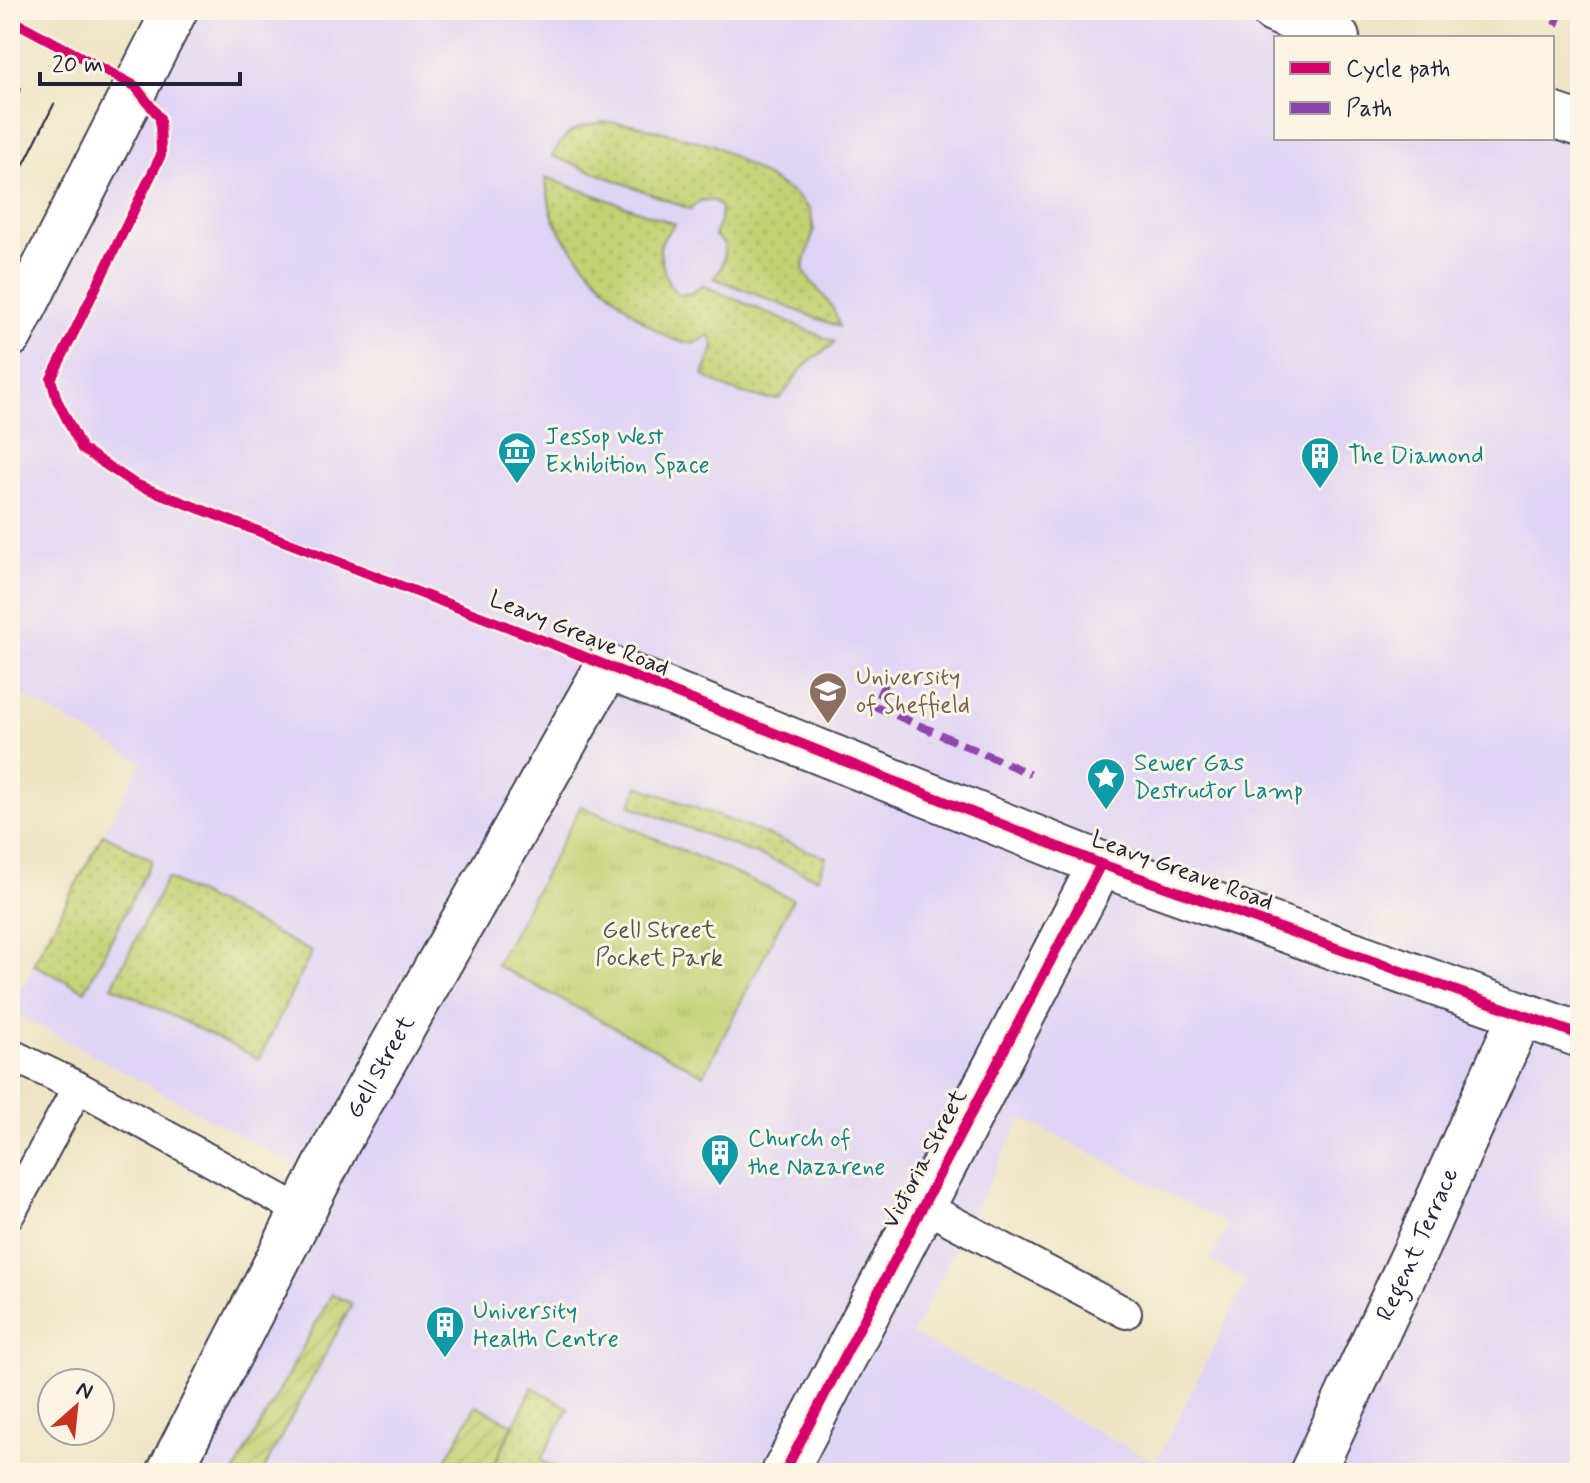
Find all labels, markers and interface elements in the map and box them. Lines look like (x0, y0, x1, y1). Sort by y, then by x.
scale bar (40, 36, 240, 86)
legend (1274, 36, 1554, 140)
text: 20 m (52, 50, 103, 81)
text: Cycle path (1346, 54, 1451, 85)
text: Path (1346, 94, 1392, 125)
place label: Jessop West Exhibition Space (545, 422, 709, 481)
museum icon: Jessop West Exhibition Space (496, 430, 538, 485)
building icon: The Diamond (1299, 435, 1341, 490)
place label: The Diamond (1348, 441, 1484, 472)
street label: Leavy Greave Road (485, 584, 673, 684)
place label: University of Sheffield (856, 662, 970, 721)
school or university icon: University of Sheffield (807, 670, 849, 725)
place label: Sewer Gas Destructor Lamp (1134, 748, 1303, 807)
place icon: Sewer Gas Destructor Lamp (1085, 756, 1127, 811)
street label: Leavy Greave Road (1087, 824, 1277, 918)
park label: Gell Street Pocket Park (595, 915, 723, 974)
street label: Gell Street (339, 1010, 422, 1124)
street label: Victoria Street (875, 1084, 975, 1234)
place label: Church of the Nazarene (748, 1124, 885, 1183)
building icon: Church of the Nazarene (699, 1132, 741, 1187)
street label: Regent Terrace (1369, 1163, 1466, 1326)
place label: University Health Centre (473, 1296, 619, 1355)
building icon: University Health Centre (424, 1304, 466, 1359)
north arrow (36, 1367, 116, 1447)
text: N (71, 1375, 97, 1407)

